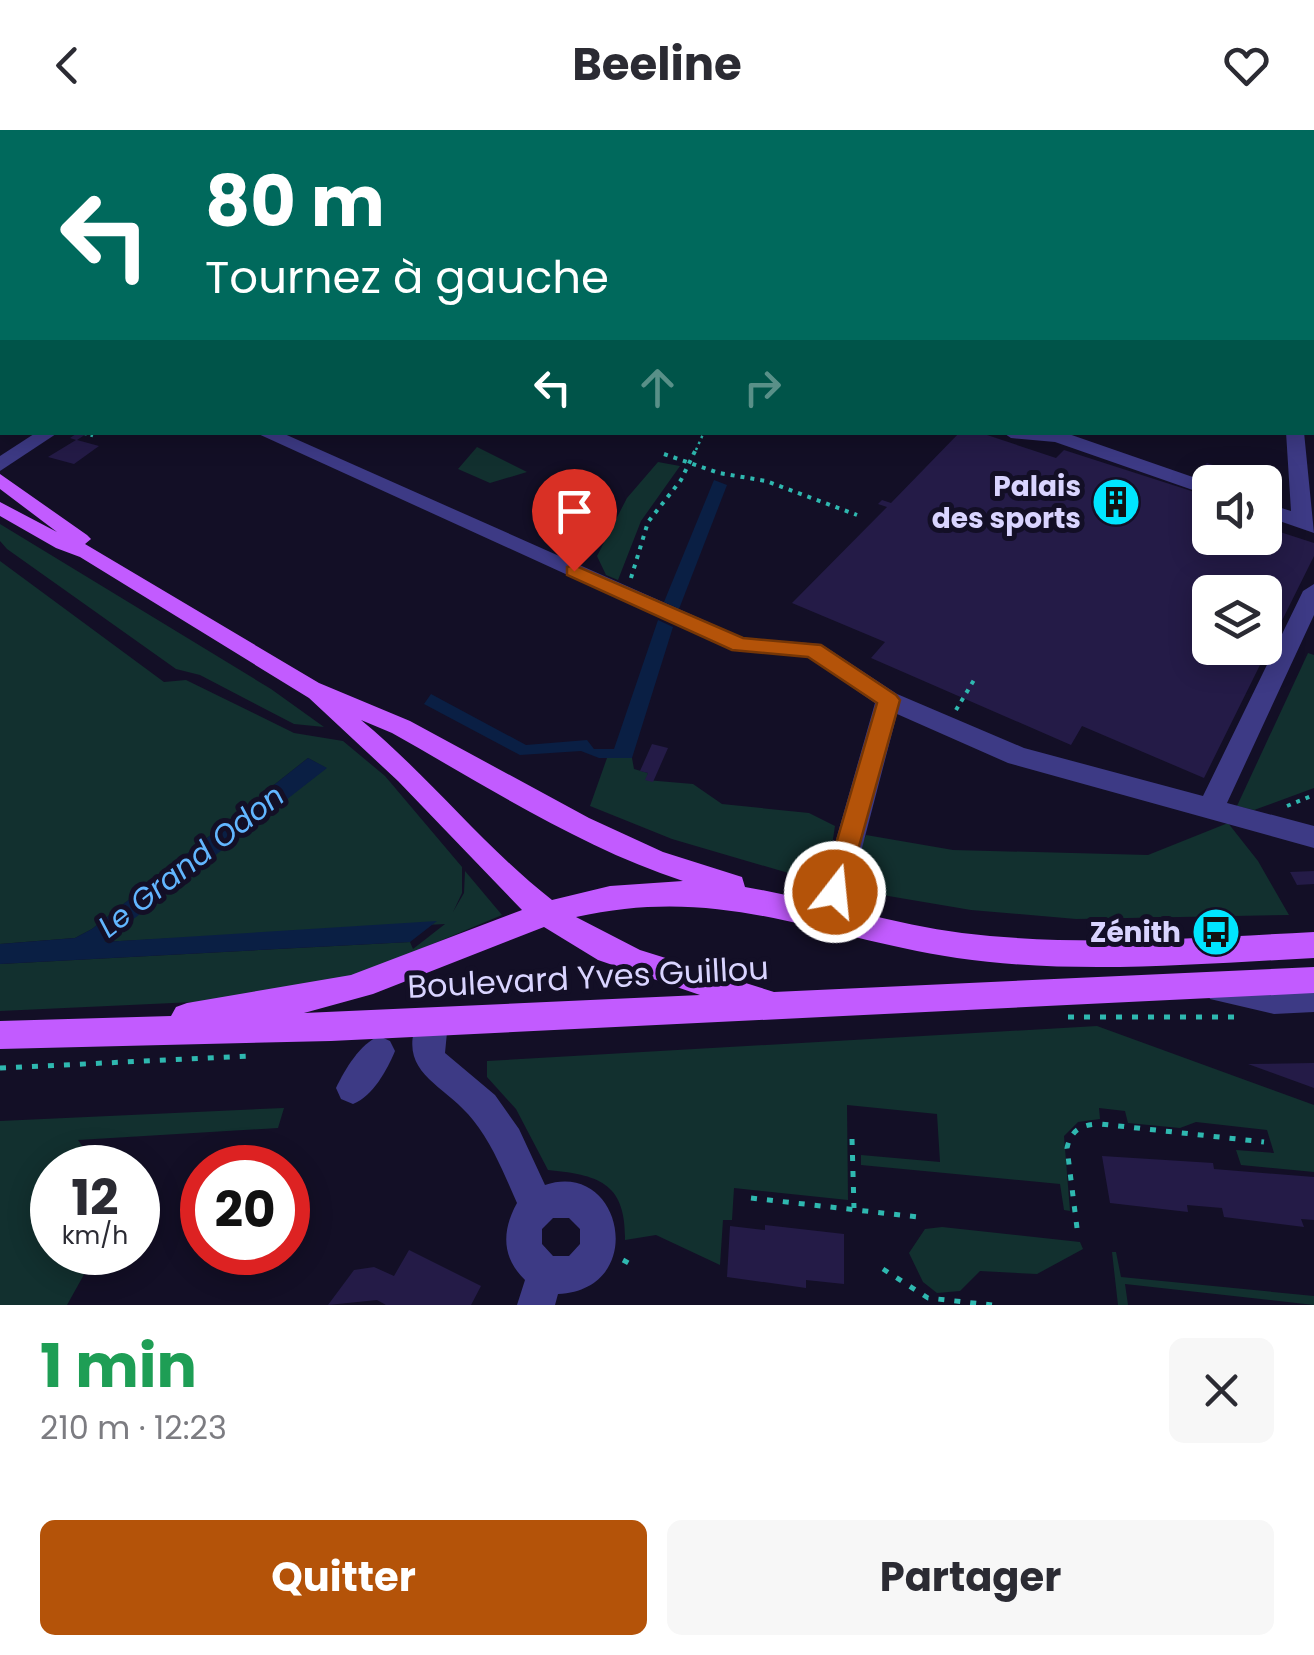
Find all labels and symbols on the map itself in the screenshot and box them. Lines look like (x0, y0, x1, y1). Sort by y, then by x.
place label: Palais des sports (932, 467, 1081, 538)
pin (532, 469, 617, 572)
building icon: Palais des sports (1090, 476, 1142, 528)
water label: Le Grand Odon (89, 774, 293, 948)
position arrow (783, 840, 887, 944)
bus stop icon: Zénith (1190, 906, 1242, 958)
place label: Zénith (1090, 913, 1181, 952)
street label: Boulevard Yves Guillou (406, 945, 770, 1009)
speed limit sign: 20 (180, 1145, 310, 1275)

